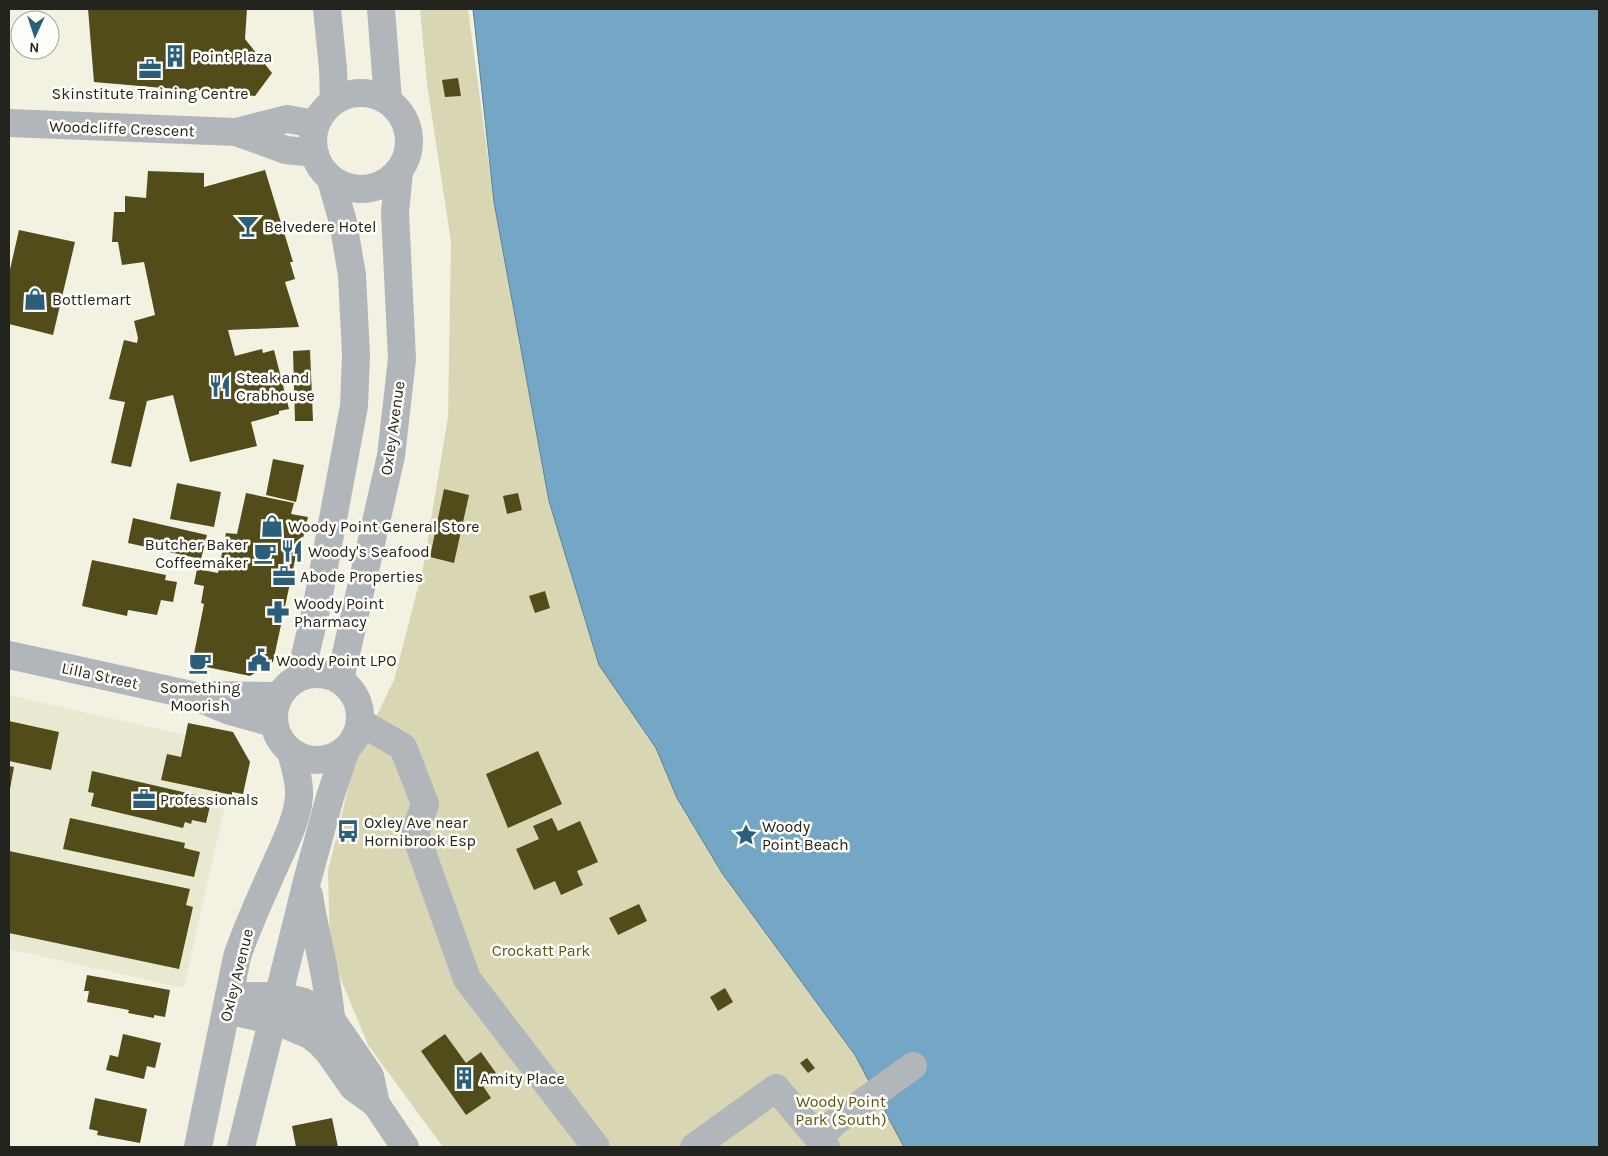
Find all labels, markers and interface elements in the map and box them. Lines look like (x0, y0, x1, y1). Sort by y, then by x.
north arrow (10, 10, 60, 60)
text: N (29, 39, 40, 56)
building icon: Point Plaza (162, 43, 188, 69)
place label: Point Plaza (192, 47, 272, 66)
office icon: Skinstitute Training Centre (137, 56, 163, 82)
place label: Skinstitute Training Centre (52, 84, 248, 103)
street label: Woodcliffe Crescent (49, 116, 195, 141)
bar icon: Belvedere Hotel (235, 213, 261, 239)
place label: Belvedere Hotel (264, 217, 377, 236)
shop icon: Bottlemart (22, 286, 48, 312)
place label: Bottlemart (52, 290, 131, 309)
place label: Steak and Crabhouse (236, 368, 315, 405)
restaurant icon: Steak and Crabhouse (207, 373, 233, 399)
street label: Oxley Avenue (376, 380, 409, 476)
shop icon: Woody Point General Store (259, 513, 285, 539)
place label: Woody Point General Store (288, 517, 480, 536)
place label: Butcher Baker Coffeemaker (145, 535, 248, 572)
restaurant icon: Woody's Seafood (279, 538, 305, 564)
cafe icon: Butcher Baker Coffeemaker (252, 540, 278, 566)
place label: Woody's Seafood (308, 542, 430, 561)
office icon: Abode Properties (271, 563, 297, 589)
place label: Abode Properties (300, 567, 423, 586)
place label: Woody Point Pharmacy (294, 594, 384, 631)
pharmacy icon: Woody Point Pharmacy (265, 599, 291, 625)
public building icon: Woody Point LPO (246, 647, 272, 673)
cafe icon: Something Moorish (187, 650, 213, 676)
place label: Woody Point LPO (276, 651, 397, 670)
street label: Lilla Street (60, 658, 140, 693)
place label: Something Moorish (160, 678, 240, 715)
office icon: Professionals (131, 786, 157, 812)
place label: Professionals (160, 790, 259, 809)
place label: Oxley Ave near Hornibrook Esp (364, 813, 476, 850)
place label: Woody Point Beach (762, 817, 849, 854)
bus stop icon: Oxley Ave near Hornibrook Esp (335, 818, 361, 844)
place icon: Woody Point Beach (733, 822, 759, 848)
street label: Oxley Avenue (216, 927, 257, 1024)
park label: Crockatt Park (492, 941, 590, 960)
building icon: Amity Place (451, 1065, 477, 1091)
place label: Amity Place (480, 1069, 565, 1088)
park label: Woody Point Park (South) (795, 1092, 887, 1129)

